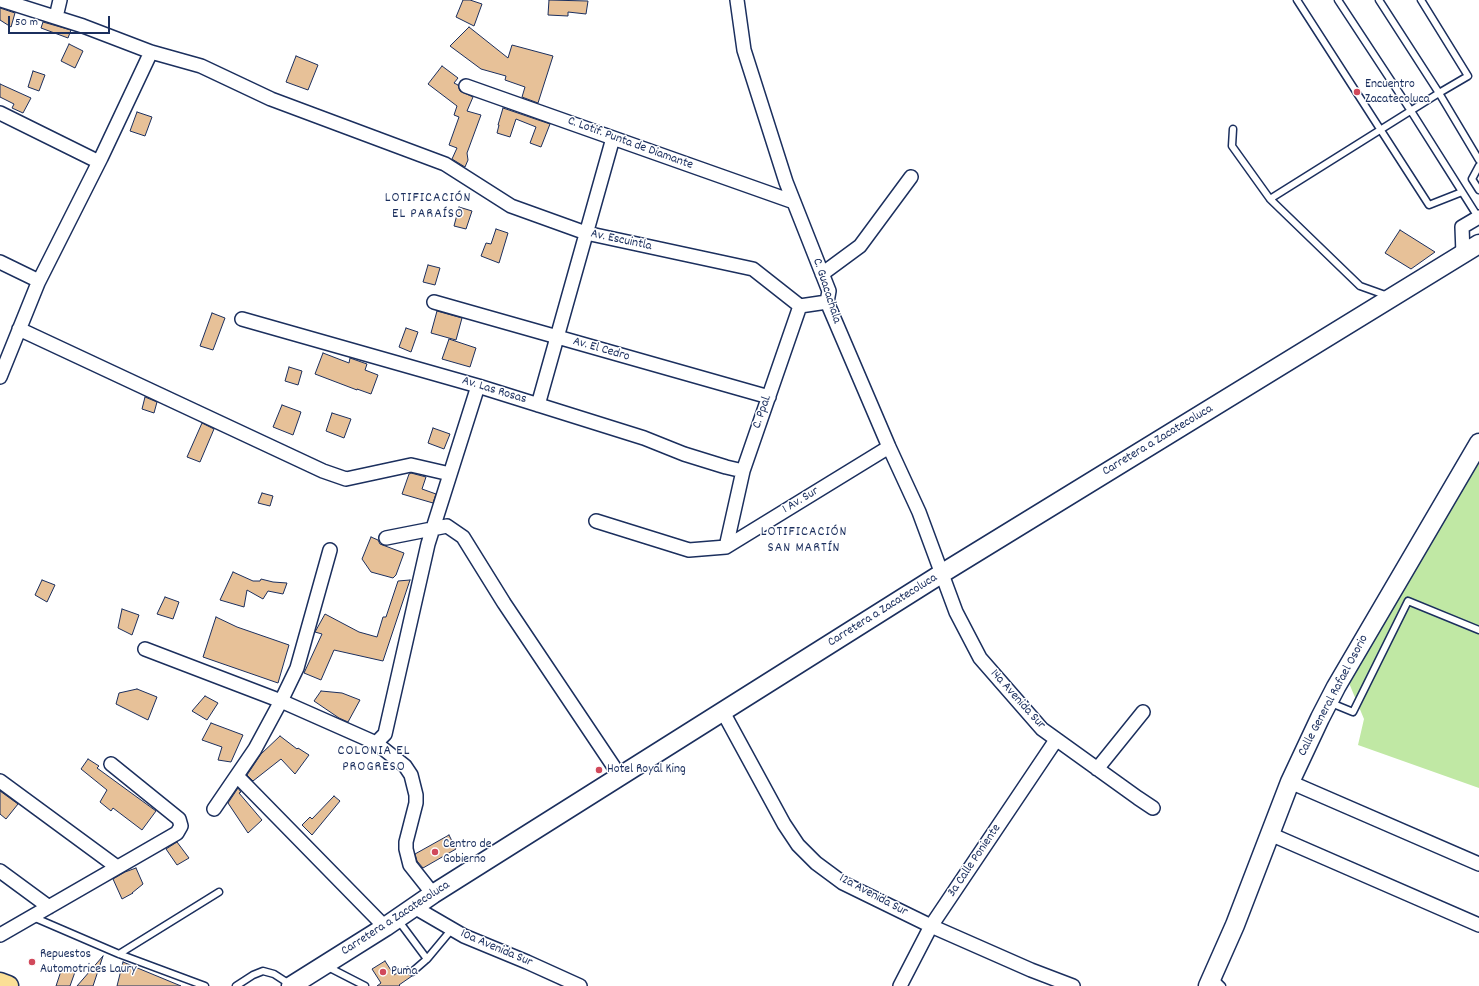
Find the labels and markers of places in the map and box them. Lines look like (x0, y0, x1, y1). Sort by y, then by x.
place label: Encuentro Zacatecoluca (1365, 77, 1430, 108)
marker: Encuentro Zacatecoluca (1352, 87, 1362, 97)
place label: Hotel Royal King (607, 762, 686, 778)
marker: Hotel Royal King (594, 765, 604, 775)
place label: Centro de Gobierno (443, 837, 491, 868)
marker: Centro de Gobierno (430, 847, 440, 857)
place label: Repuestos Automotrices Laury (40, 947, 136, 978)
marker: Repuestos Automotrices Laury (27, 957, 37, 967)
place label: Puma (391, 964, 418, 980)
marker: Puma (378, 967, 388, 977)

